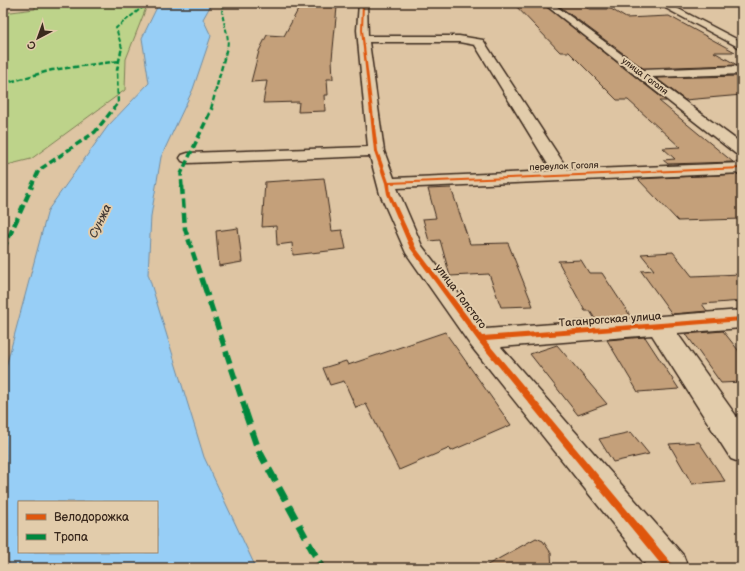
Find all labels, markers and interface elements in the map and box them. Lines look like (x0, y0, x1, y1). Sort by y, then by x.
north arrow (18, 18, 58, 58)
text: С (24, 38, 39, 53)
street label: улица Гоголя (619, 55, 670, 97)
street label: переулок Гоголя (529, 160, 599, 173)
water label: Сунжа (86, 202, 115, 241)
street label: улица Толстого (432, 261, 489, 331)
street label: Таганрогская улица (558, 309, 662, 330)
legend (18, 501, 158, 553)
text: Велодорожка (54, 510, 129, 525)
text: Тропа (54, 530, 88, 545)

